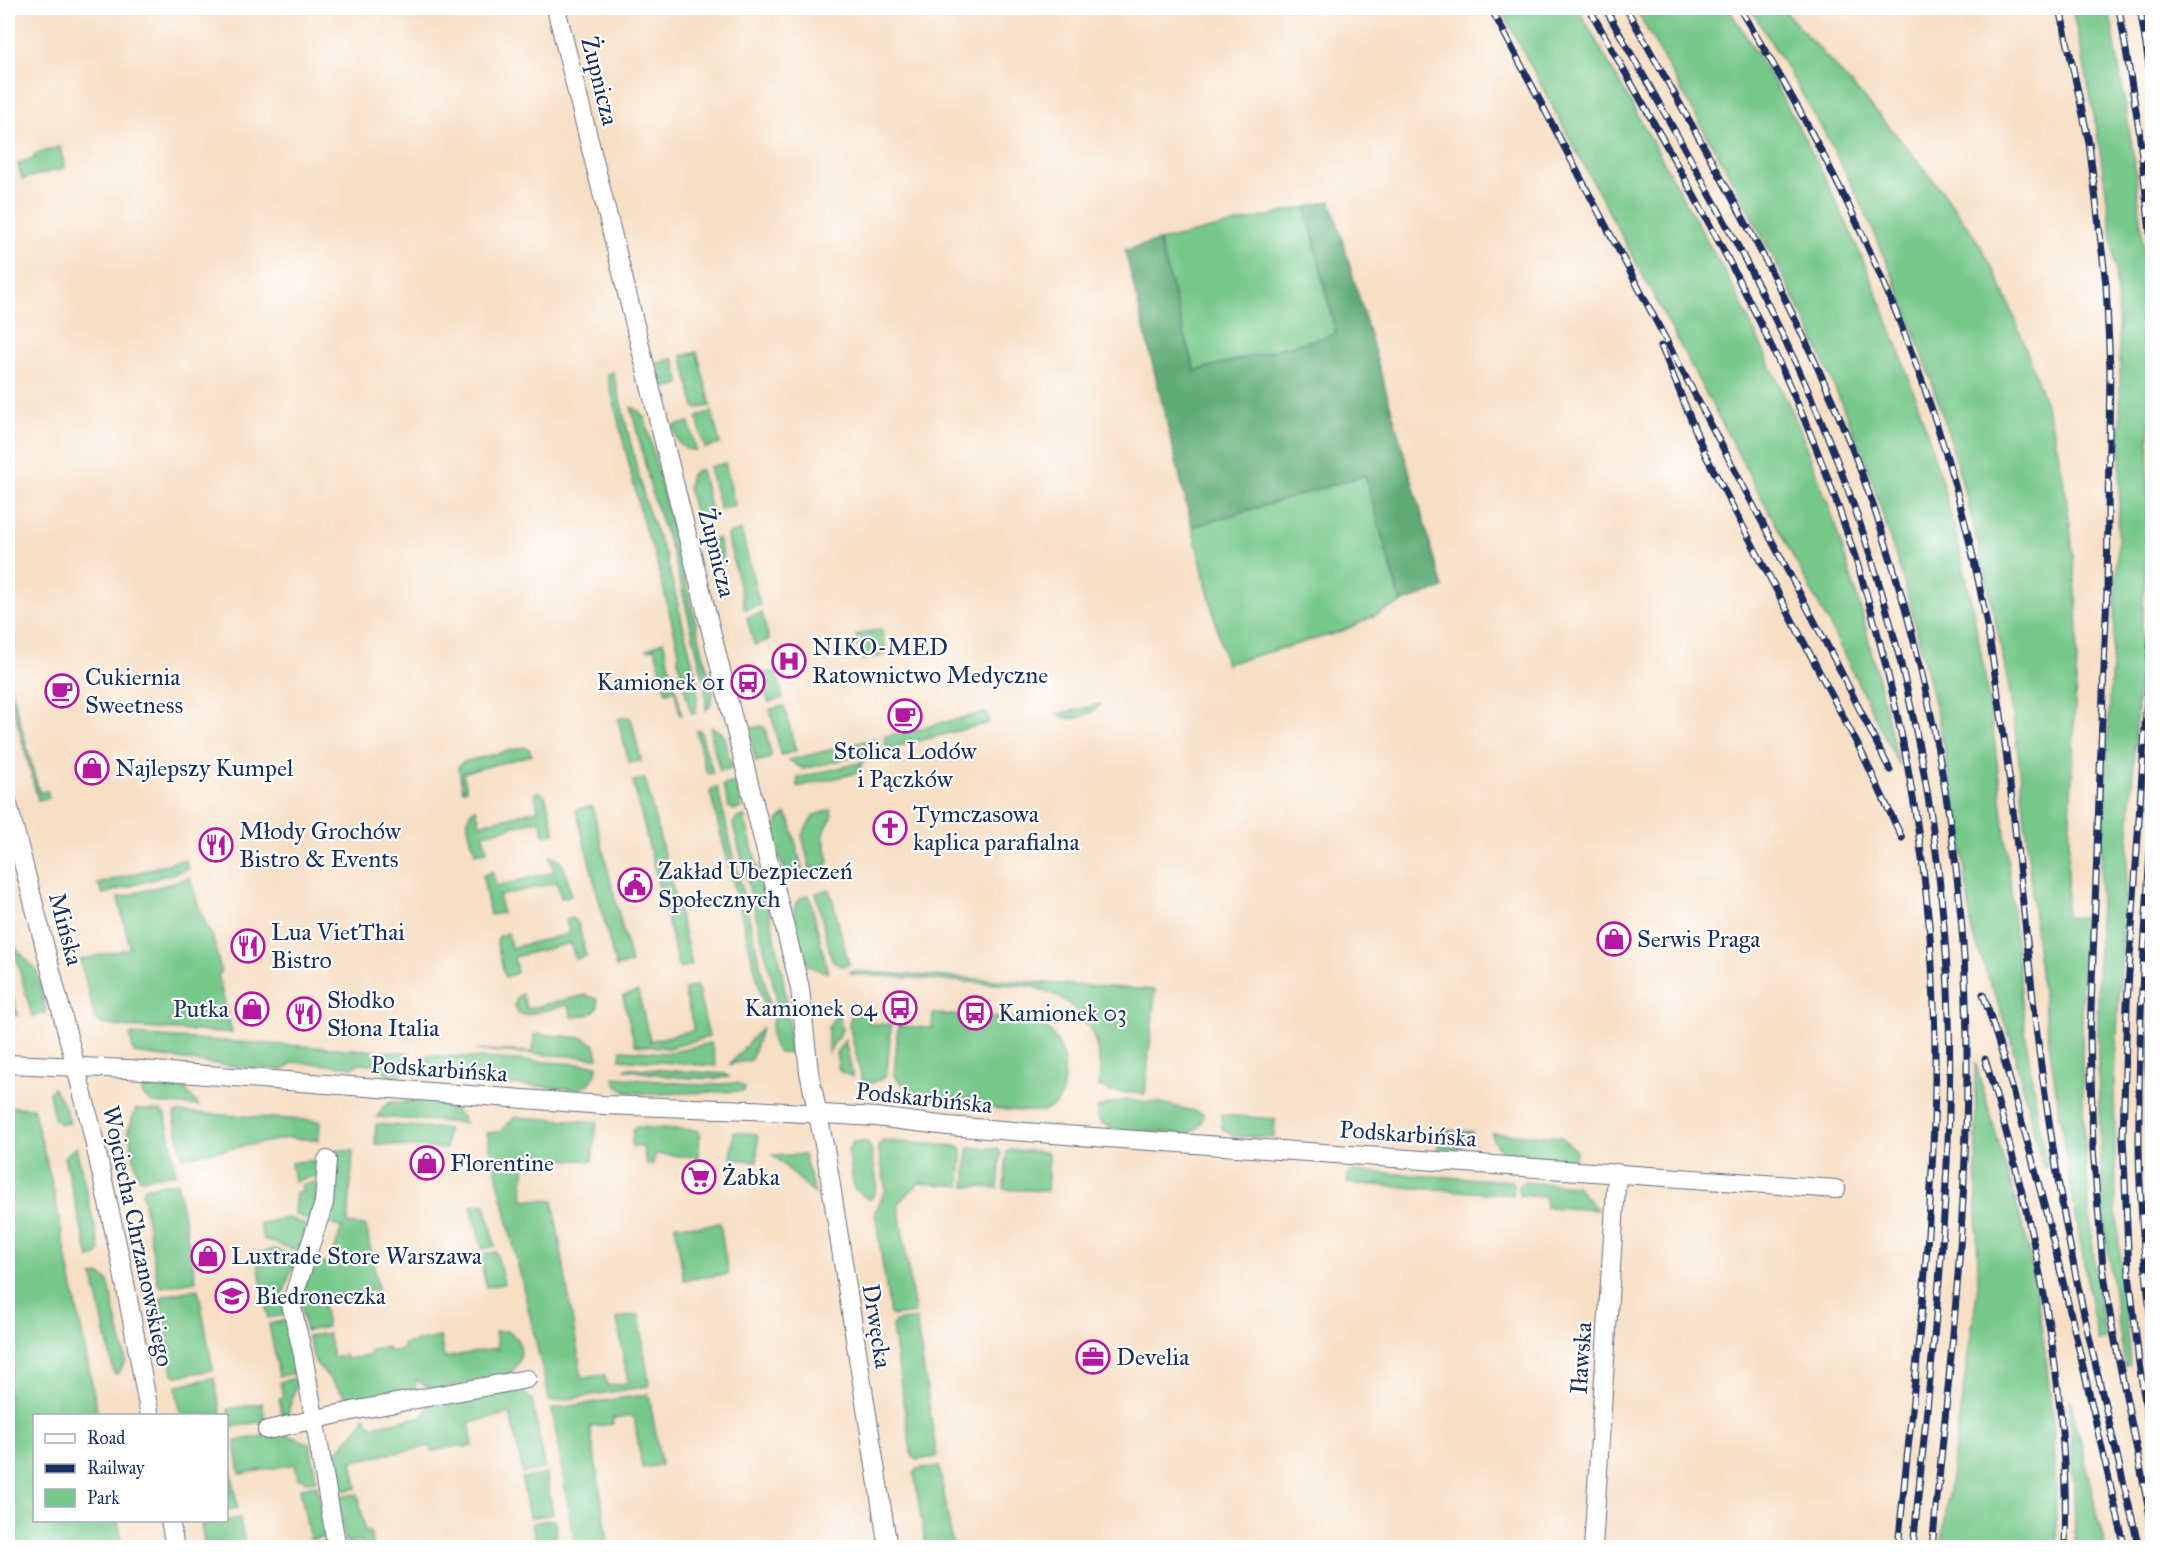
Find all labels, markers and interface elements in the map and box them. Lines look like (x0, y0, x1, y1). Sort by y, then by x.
street label: Żupnicza (574, 33, 626, 129)
street label: Żupnicza (691, 505, 743, 601)
place label: NIKO-MED Ratownictwo Medyczne (812, 632, 1048, 690)
hospital icon: NIKO-MED Ratownictwo Medyczne (771, 643, 807, 679)
place label: Cukiernia Sweetness (85, 662, 183, 720)
bus stop icon: Kamionek 01 (730, 664, 766, 700)
place label: Kamionek 01 (596, 667, 725, 697)
cafe icon: Cukiernia Sweetness (44, 673, 80, 709)
cafe icon: Stolica Lodów i Pączków (887, 698, 923, 734)
place label: Stolica Lodów i Pączków (834, 736, 978, 794)
shop icon: Najlepszy Kumpel (74, 750, 110, 786)
place label: Najlepszy Kumpel (115, 753, 294, 783)
place label: Tymczasowa kaplica parafialna (913, 799, 1080, 857)
church icon: Tymczasowa kaplica parafialna (872, 810, 908, 846)
place label: Młody Grochów Bistro & Events (239, 816, 402, 874)
restaurant icon: Młody Grochów Bistro & Events (198, 827, 234, 863)
place label: Zakład Ubezpieczeń Społecznych (658, 856, 853, 914)
public building icon: Zakład Ubezpieczeń Społecznych (617, 867, 653, 903)
street label: Mińska (42, 889, 90, 970)
place label: Lua VietThai Bistro (271, 917, 405, 975)
shop icon: Serwis Praga (1596, 921, 1632, 957)
place label: Serwis Praga (1637, 924, 1761, 954)
restaurant icon: Lua VietThai Bistro (230, 928, 266, 964)
place label: Słodko Słona Italia (327, 985, 440, 1043)
bus stop icon: Kamionek 04 (882, 990, 918, 1026)
shop icon: Putka (234, 991, 270, 1027)
place label: Kamionek 04 (744, 993, 878, 1023)
place label: Putka (173, 994, 230, 1024)
bus stop icon: Kamionek 03 (957, 995, 993, 1031)
restaurant icon: Słodko Słona Italia (286, 996, 322, 1032)
place label: Kamionek 03 (998, 998, 1127, 1028)
street label: Podskarbińska (369, 1049, 510, 1089)
street label: Podskarbińska (854, 1076, 995, 1120)
street label: Wojciecha Chrzanowskiego (96, 1103, 180, 1369)
street label: Podskarbińska (1338, 1114, 1479, 1154)
shop icon: Florentine (409, 1145, 445, 1181)
place label: Florentine (450, 1148, 554, 1178)
supermarket icon: Żabka (681, 1159, 717, 1195)
place label: Żabka (722, 1162, 781, 1192)
shop icon: Luxtrade Store Warszawa (190, 1238, 226, 1274)
place label: Luxtrade Store Warszawa (231, 1241, 483, 1271)
school or university icon: Biedroneczka (214, 1278, 250, 1314)
place label: Biedroneczka (255, 1281, 387, 1311)
street label: Drwęcka (856, 1282, 899, 1371)
street label: Iławska (1564, 1320, 1599, 1395)
office icon: Develia (1075, 1339, 1111, 1375)
place label: Develia (1116, 1342, 1190, 1372)
legend (33, 1414, 228, 1522)
text: Road (87, 1427, 125, 1449)
text: Railway (87, 1457, 145, 1479)
text: Park (87, 1487, 120, 1509)

